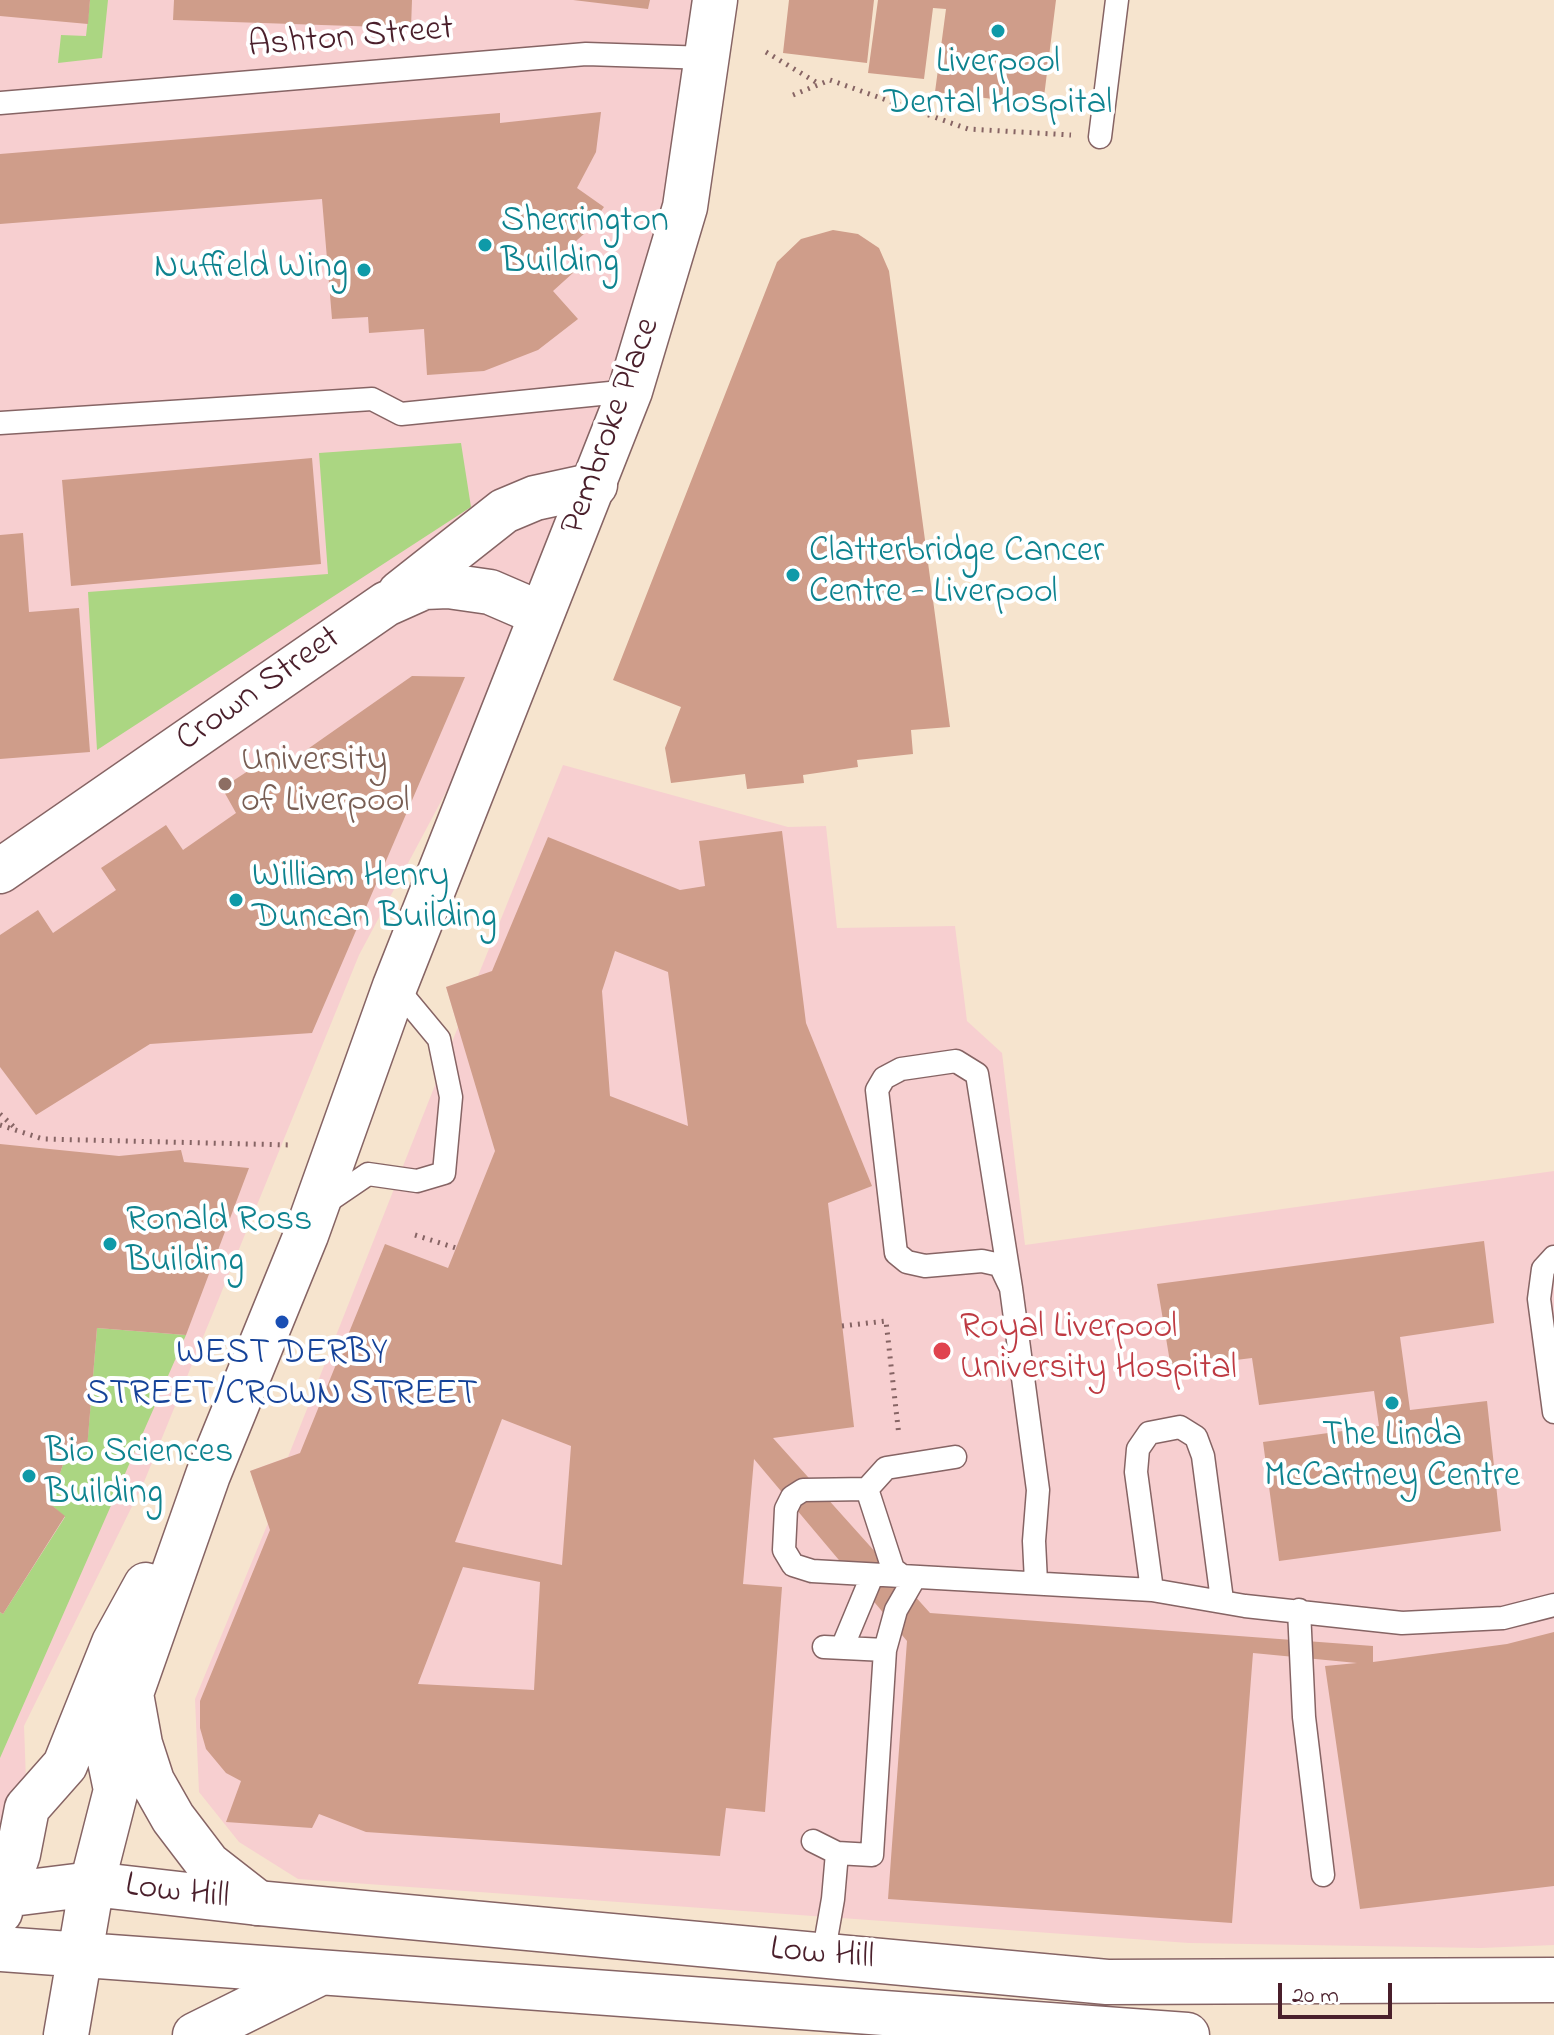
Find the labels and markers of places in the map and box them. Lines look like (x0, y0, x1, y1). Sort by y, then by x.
marker: Liverpool Dental Hospital (989, 22, 1007, 40)
place label: Liverpool Dental Hospital (884, 43, 1112, 128)
place label: Sherrington Building (501, 202, 669, 287)
marker: Sherrington Building (476, 236, 494, 254)
place label: Nuffield Wing (154, 248, 348, 292)
marker: Nuffield Wing (355, 261, 373, 279)
place label: Clatterbridge Cancer Centre - Liverpool (809, 532, 1104, 617)
marker: Clatterbridge Cancer Centre - Liverpool (784, 566, 802, 584)
place label: University of Liverpool (241, 741, 409, 826)
marker: University of Liverpool (216, 775, 234, 793)
place label: William Henry Duncan Building (252, 857, 497, 942)
marker: William Henry Duncan Building (227, 891, 245, 909)
place label: Ronald Ross Building (126, 1201, 312, 1286)
marker: Ronald Ross Building (101, 1235, 119, 1253)
place label: Royal Liverpool University Hospital (960, 1308, 1237, 1393)
marker: WEST DERBY STREET/CROWN STREET (273, 1313, 291, 1331)
place label: WEST DERBY STREET/CROWN STREET (86, 1334, 478, 1419)
marker: Royal Liverpool University Hospital (931, 1340, 953, 1362)
marker: The Linda McCartney Centre (1383, 1394, 1401, 1412)
place label: The Linda McCartney Centre (1264, 1416, 1520, 1501)
place label: Bio Sciences Building (45, 1433, 233, 1518)
marker: Bio Sciences Building (20, 1467, 38, 1485)

